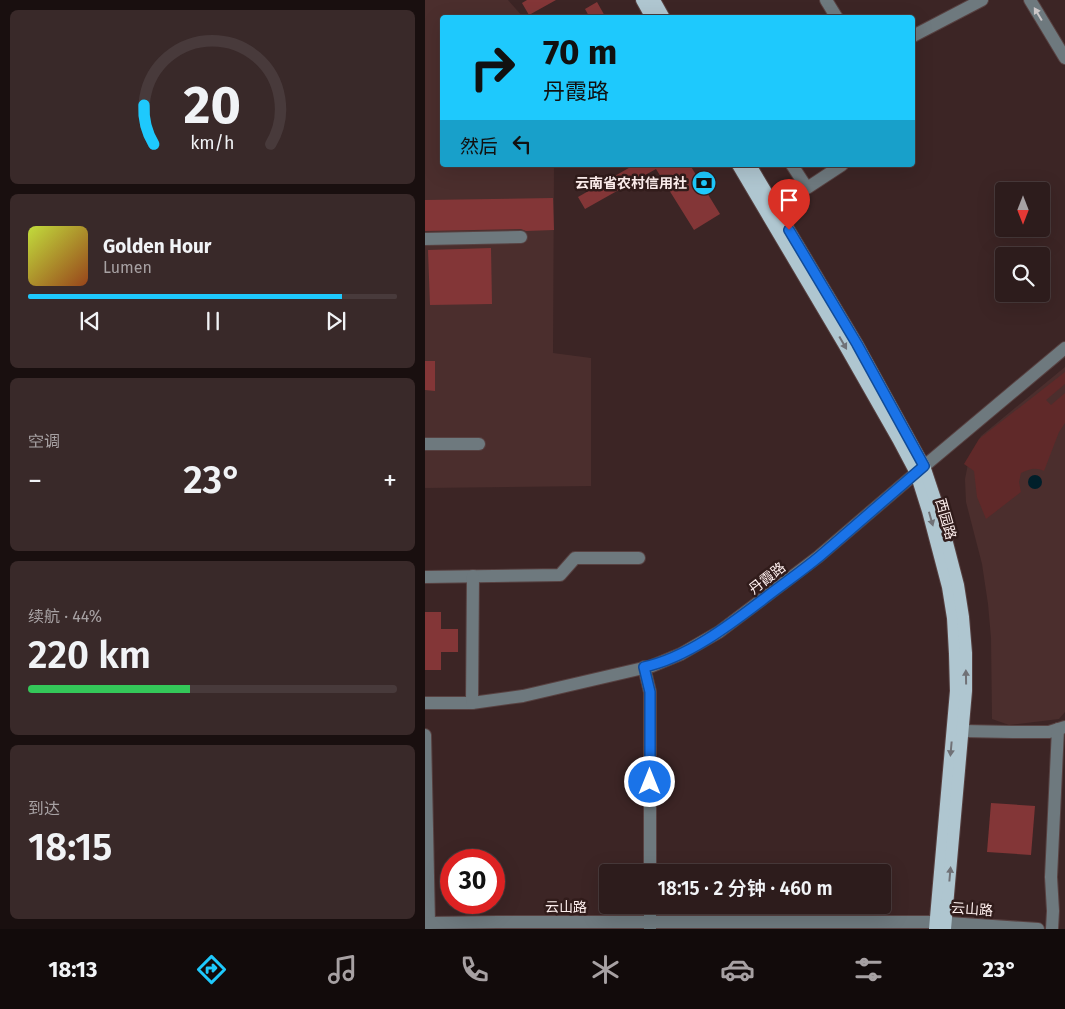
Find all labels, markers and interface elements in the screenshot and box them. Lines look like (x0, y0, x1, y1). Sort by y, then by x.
one-way arrow (1034, 7, 1043, 20)
text: 70 m (543, 31, 617, 73)
icon: right (460, 35, 525, 100)
text: 20 (184, 74, 241, 137)
text: 丹霞路 (543, 78, 609, 105)
icon: left (508, 130, 536, 158)
text: km/h (190, 132, 235, 154)
text: 然后 (460, 135, 498, 158)
bank icon: 云南省农村信用社 (691, 170, 717, 196)
place label: 云南省农村信用社 (575, 175, 687, 192)
pin (768, 179, 810, 230)
north arrow (995, 182, 1050, 238)
map controls (995, 182, 1050, 302)
icon: arrive (775, 186, 803, 214)
text: Golden Hour (103, 235, 212, 258)
button: search (995, 247, 1050, 302)
text: Lumen (103, 258, 152, 277)
icon: previous (76, 307, 104, 335)
icon: pause (199, 307, 227, 335)
icon: next (322, 307, 350, 335)
one-way arrow (838, 336, 847, 349)
text: 空调 (28, 432, 60, 451)
text: 23° (183, 457, 242, 503)
text: − (28, 464, 42, 497)
text: + (383, 464, 397, 497)
street label: 西园路 (932, 497, 959, 542)
one-way arrow (927, 512, 935, 527)
street label: 丹霞路 (746, 559, 789, 598)
text: 续航 · 44% (28, 607, 102, 626)
text: 220 km (28, 632, 151, 678)
one-way arrow (962, 669, 970, 685)
one-way arrow (947, 741, 955, 757)
position arrow (623, 755, 675, 807)
text: 到达 (28, 799, 60, 818)
text: 18:15 (28, 824, 112, 870)
speed limit sign: 30 (440, 849, 505, 914)
one-way arrow (946, 866, 954, 882)
text: 18:15 · 2 分钟 · 460 m (657, 877, 833, 900)
street label: 云山路 (545, 899, 587, 916)
street label: 云山路 (950, 900, 994, 919)
icon: directions (194, 952, 229, 987)
icon: music (325, 952, 360, 987)
icon: phone (457, 952, 492, 987)
icon: climate (588, 952, 623, 987)
icon: car (720, 952, 755, 987)
icon: filters (851, 952, 886, 987)
text: 18:13 (48, 956, 97, 983)
text: 23° (983, 956, 1017, 983)

